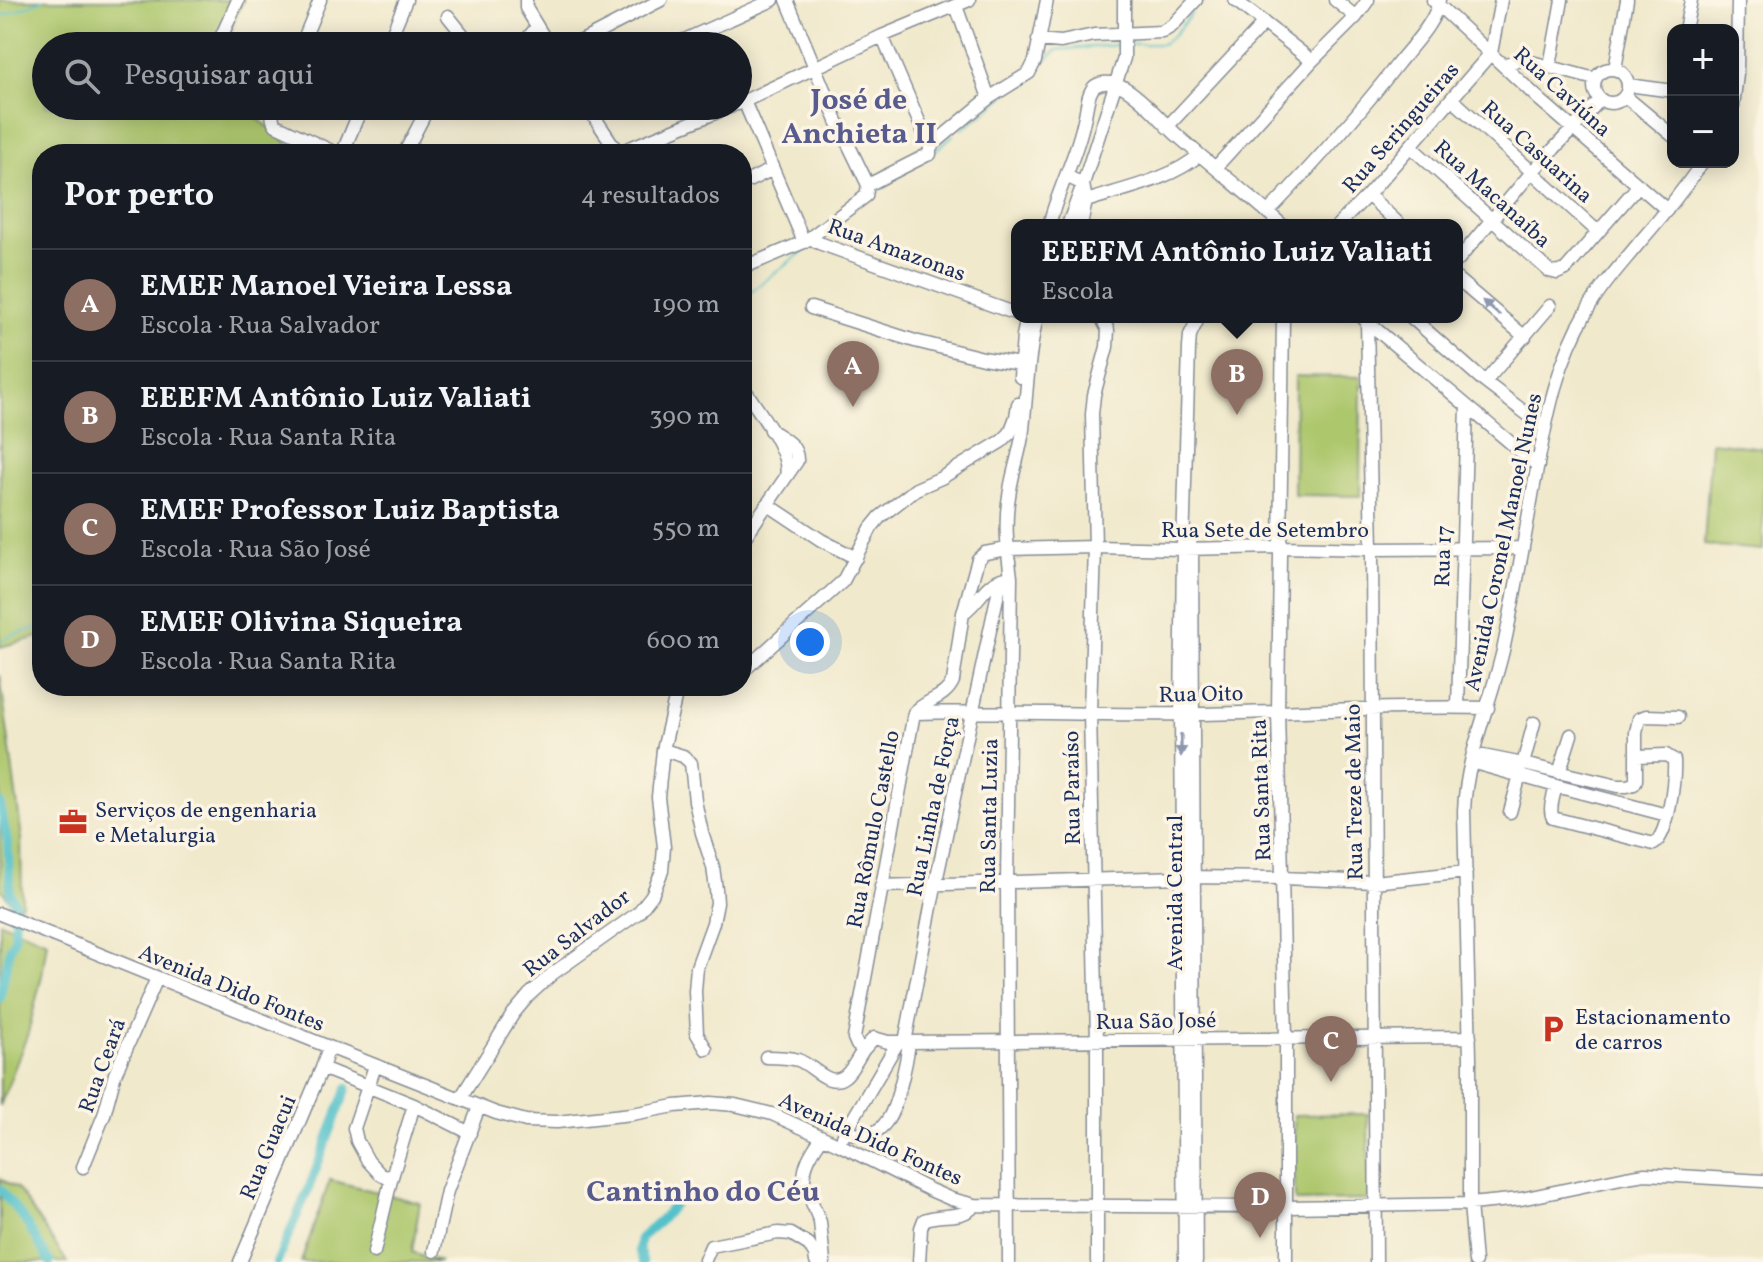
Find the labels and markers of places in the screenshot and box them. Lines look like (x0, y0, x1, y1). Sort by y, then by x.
pin: A (827, 341, 879, 407)
pin: B (1211, 349, 1263, 415)
place label: Serviços de engenharia e Metalurgia (95, 796, 317, 852)
office icon: Serviços de engenharia e Metalurgia (58, 807, 88, 837)
place label: Estacionamento de carros (1575, 1003, 1731, 1059)
parking icon: Estacionamento de carros (1538, 1014, 1568, 1044)
pin: C (1305, 1016, 1357, 1082)
pin: D (1234, 1172, 1286, 1238)

